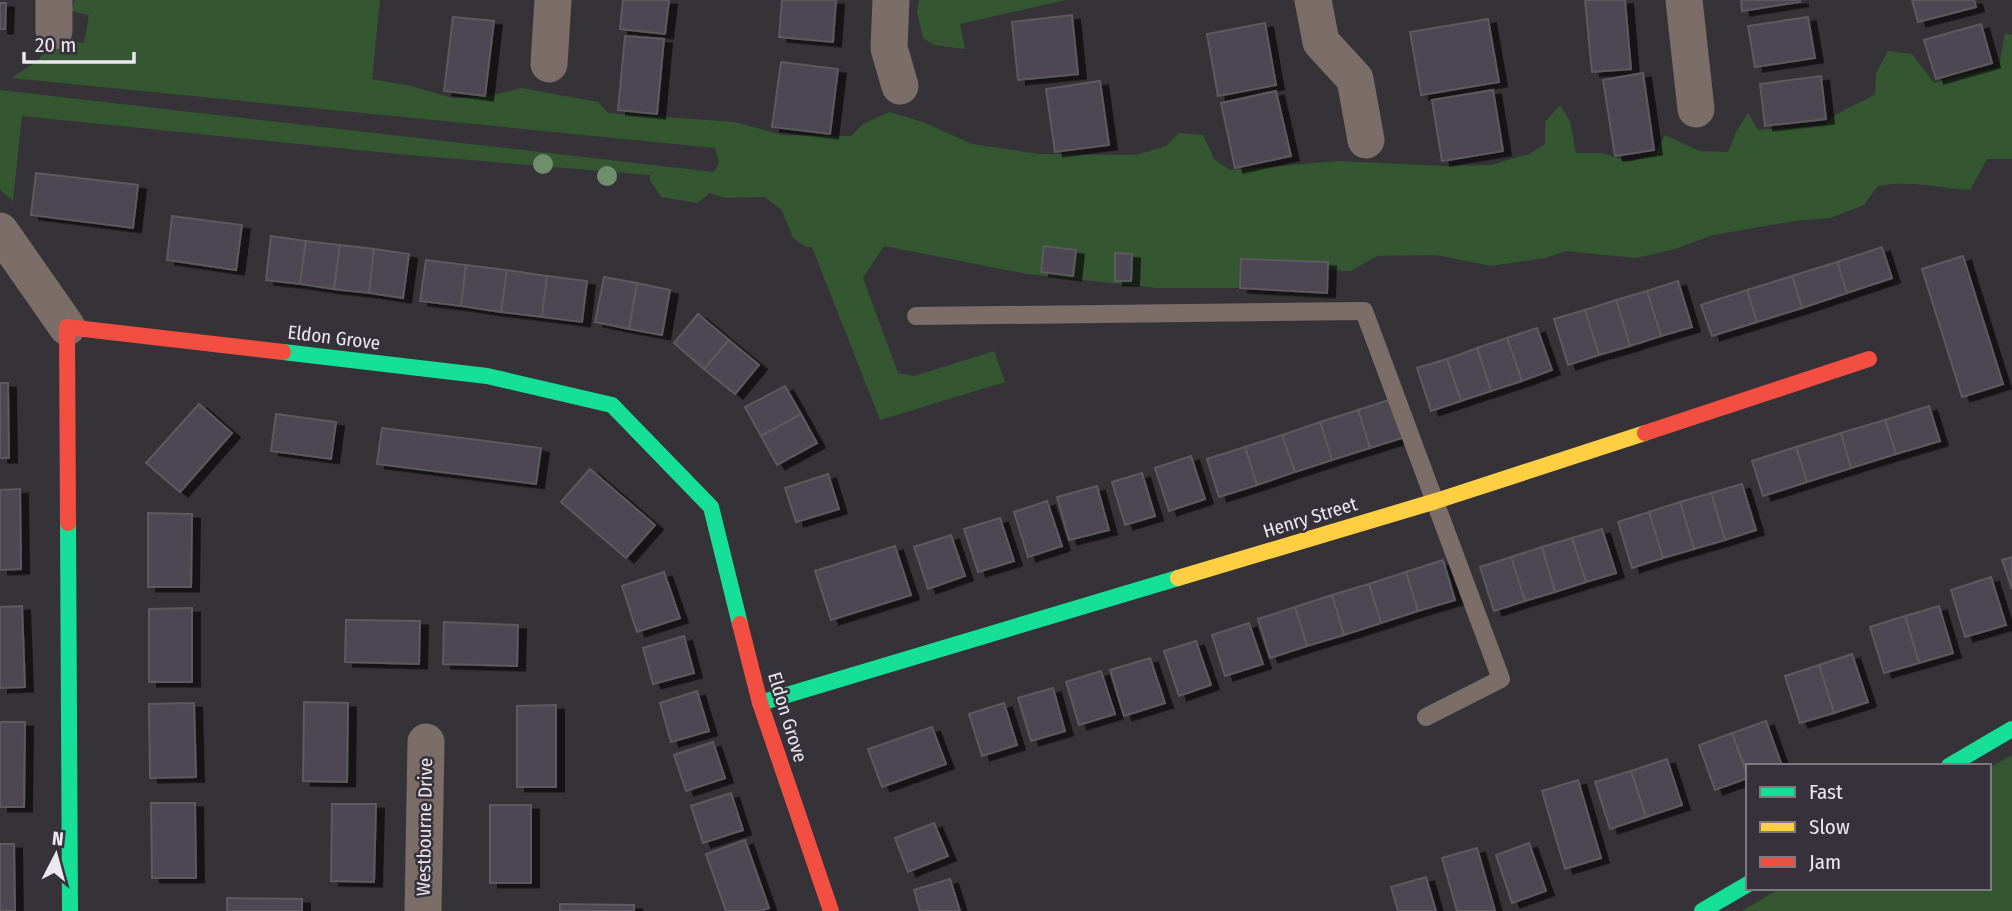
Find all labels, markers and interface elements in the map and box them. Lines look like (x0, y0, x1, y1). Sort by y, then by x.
scale bar (24, 21, 135, 65)
text: 20 m (35, 32, 76, 58)
street label: Eldon Grove (286, 320, 382, 355)
street label: Henry Street (1260, 492, 1361, 543)
street label: Eldon Grove (763, 669, 812, 765)
street label: Westbourne Drive (412, 758, 437, 896)
legend (1746, 764, 1991, 890)
text: Fast (1809, 779, 1843, 805)
text: Slow (1809, 814, 1850, 840)
north arrow (21, 820, 91, 890)
text: N (51, 827, 65, 851)
text: Jam (1809, 849, 1841, 875)

